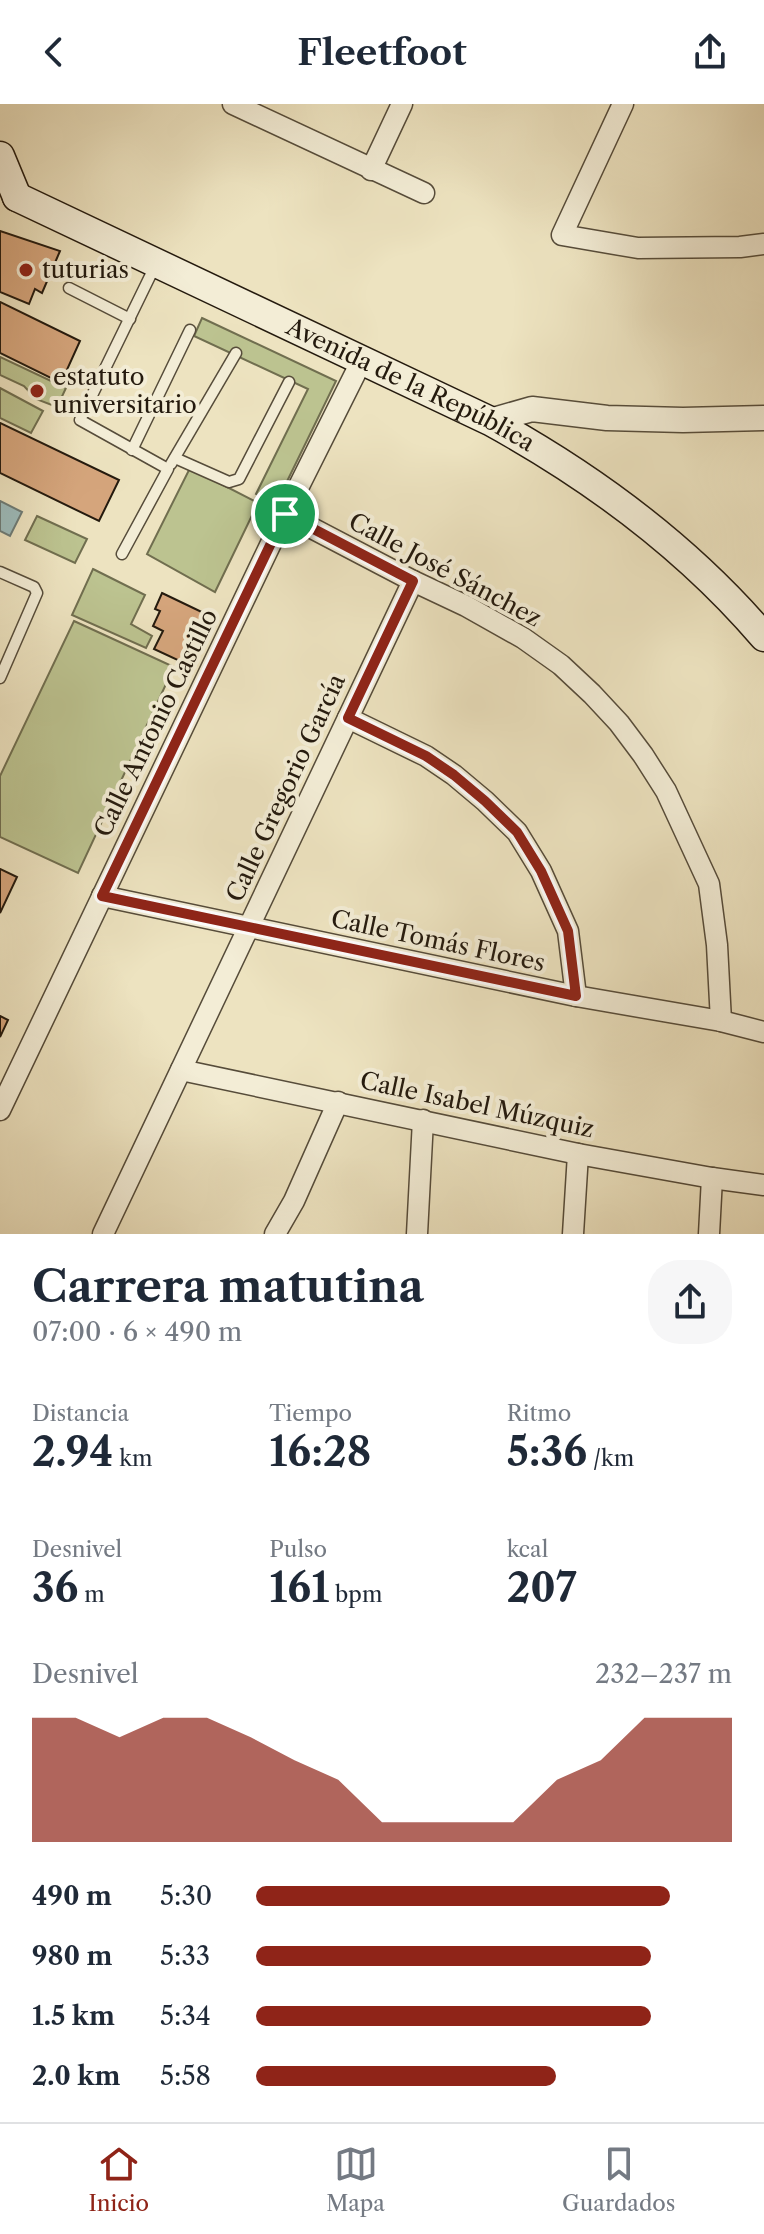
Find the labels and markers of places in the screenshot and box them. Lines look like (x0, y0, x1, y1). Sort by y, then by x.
place label: tuturias (42, 255, 129, 284)
marker: tuturias (17, 261, 35, 279)
place label: estatuto universitario (53, 362, 197, 419)
marker: estatuto universitario (28, 382, 46, 400)
pin (251, 480, 319, 548)

